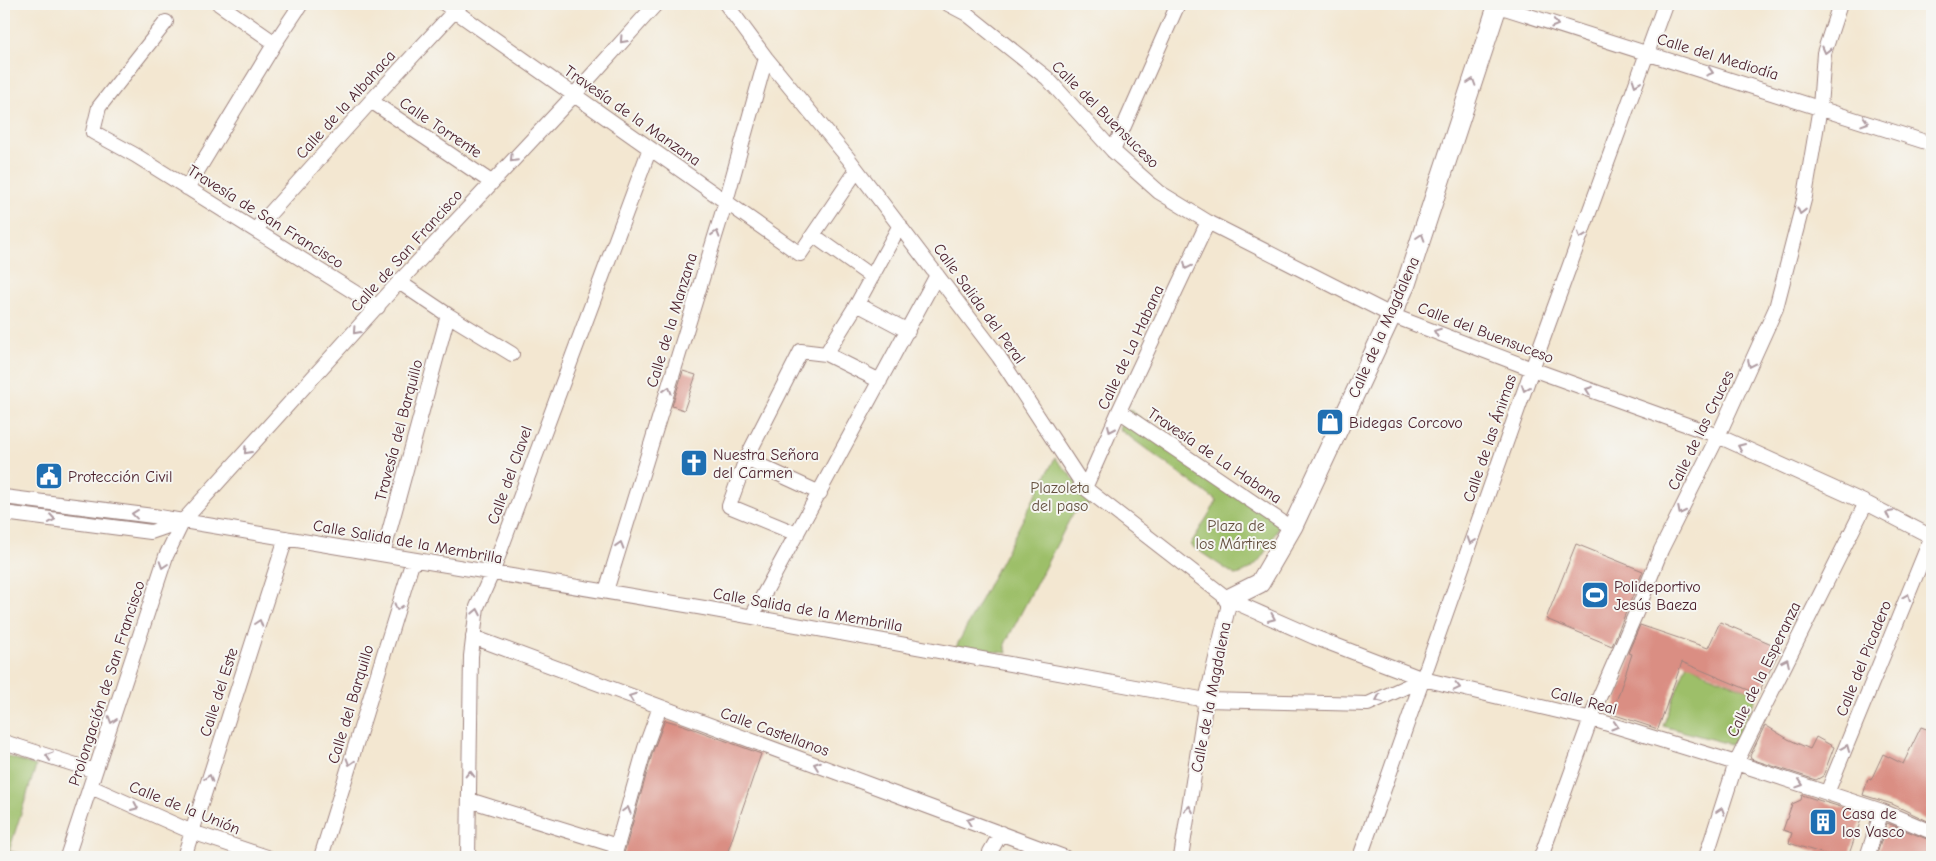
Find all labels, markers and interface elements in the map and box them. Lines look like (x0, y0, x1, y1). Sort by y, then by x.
one-way arrow (1550, 18, 1559, 28)
street label: Calle del Mediodía (1655, 30, 1781, 84)
one-way arrow (620, 35, 629, 44)
one-way arrow (1821, 46, 1832, 55)
street label: Calle de la Albahaca (292, 47, 399, 163)
street label: Calle del Buensuceso (1048, 57, 1163, 172)
street label: Travesía de la Manzana (561, 62, 704, 170)
one-way arrow (1705, 67, 1714, 77)
one-way arrow (1466, 78, 1476, 87)
one-way arrow (1632, 78, 1642, 86)
street label: Calle Torrente (396, 94, 485, 162)
one-way arrow (1860, 116, 1869, 126)
one-way arrow (510, 154, 519, 163)
street label: Travesía de San Francisco (184, 161, 347, 272)
street label: Calle de San Francisco (347, 186, 466, 315)
one-way arrow (1796, 206, 1807, 215)
one-way arrow (1577, 230, 1587, 239)
one-way arrow (710, 231, 720, 239)
one-way arrow (1415, 233, 1425, 241)
street label: Calle Salida del Peral (930, 240, 1029, 367)
street label: Calle de la Manzana (643, 251, 701, 390)
street label: Calle de la Magdalena (1345, 254, 1423, 401)
one-way arrow (1183, 261, 1194, 270)
street label: Calle de La Habana (1094, 282, 1168, 413)
street label: Calle del Buensuceso (1415, 299, 1556, 367)
one-way arrow (353, 325, 362, 334)
one-way arrow (1433, 328, 1442, 339)
street label: Travesía del Barquillo (371, 357, 427, 503)
one-way arrow (1746, 359, 1757, 368)
street label: Calle de las Cruces (1664, 367, 1738, 493)
street label: Calle de las Ánimas (1459, 371, 1520, 505)
one-way arrow (1521, 383, 1531, 392)
one-way arrow (662, 386, 672, 394)
one-way arrow (1585, 386, 1594, 396)
street label: Travesía de La Habana (1144, 404, 1285, 507)
shop icon: Bidegas Corcovo (1315, 407, 1345, 437)
place label: Bidegas Corcovo (1349, 414, 1463, 432)
street label: Calle del Clavel (484, 424, 536, 527)
one-way arrow (1106, 424, 1117, 433)
one-way arrow (1737, 442, 1746, 453)
one-way arrow (244, 446, 253, 455)
place label: Nuestra Señora del Carmen (713, 446, 819, 482)
church icon: Nuestra Señora del Carmen (679, 448, 709, 478)
public building icon: Protección Civil (34, 461, 64, 491)
place label: Protección Civil (68, 468, 172, 486)
park label: Plazoleta del paso (1030, 479, 1090, 515)
one-way arrow (1676, 506, 1687, 515)
one-way arrow (131, 509, 139, 520)
one-way arrow (1885, 510, 1894, 520)
one-way arrow (48, 513, 56, 524)
street label: Calle Salida de la Membrilla (312, 516, 504, 568)
park label: Plaza de los Mártires (1196, 517, 1277, 553)
one-way arrow (1467, 536, 1477, 545)
one-way arrow (614, 541, 624, 549)
one-way arrow (158, 560, 168, 569)
street label: Prolongación de San Francisco (65, 578, 149, 788)
place label: Polideportivo Jesús Baeza (1614, 578, 1701, 614)
sports icon: Polideportivo Jesús Baeza (1580, 580, 1610, 610)
street label: Calle Salida de la Membrilla (712, 584, 904, 636)
one-way arrow (1901, 593, 1911, 602)
street label: Calle del Picadero (1832, 598, 1895, 719)
street label: Calle de la Esperanza (1723, 599, 1804, 740)
one-way arrow (394, 602, 404, 610)
one-way arrow (471, 607, 482, 616)
one-way arrow (1267, 612, 1276, 623)
one-way arrow (253, 619, 263, 627)
street label: Calle de la Magdalena (1188, 620, 1234, 774)
street label: Calle del Barquillo (324, 643, 378, 766)
street label: Calle del Este (196, 646, 242, 739)
one-way arrow (1780, 659, 1790, 668)
one-way arrow (1453, 681, 1462, 692)
street label: Calle Real (1549, 684, 1619, 718)
one-way arrow (628, 692, 637, 703)
one-way arrow (1375, 693, 1384, 703)
street label: Calle Castellanos (718, 704, 832, 760)
one-way arrow (108, 715, 118, 723)
one-way arrow (1610, 720, 1619, 730)
one-way arrow (1839, 744, 1850, 753)
one-way arrow (46, 752, 54, 762)
one-way arrow (346, 757, 356, 766)
one-way arrow (813, 761, 822, 771)
one-way arrow (465, 769, 475, 777)
one-way arrow (203, 774, 213, 782)
street label: Calle de la Unión (126, 777, 243, 838)
one-way arrow (1795, 778, 1803, 788)
one-way arrow (130, 800, 139, 811)
one-way arrow (1183, 805, 1193, 813)
place label: Casa de los Vasco (1842, 805, 1905, 841)
one-way arrow (622, 807, 632, 815)
one-way arrow (1715, 807, 1725, 816)
building icon: Casa de los Vasco (1808, 807, 1838, 837)
one-way arrow (966, 817, 974, 827)

